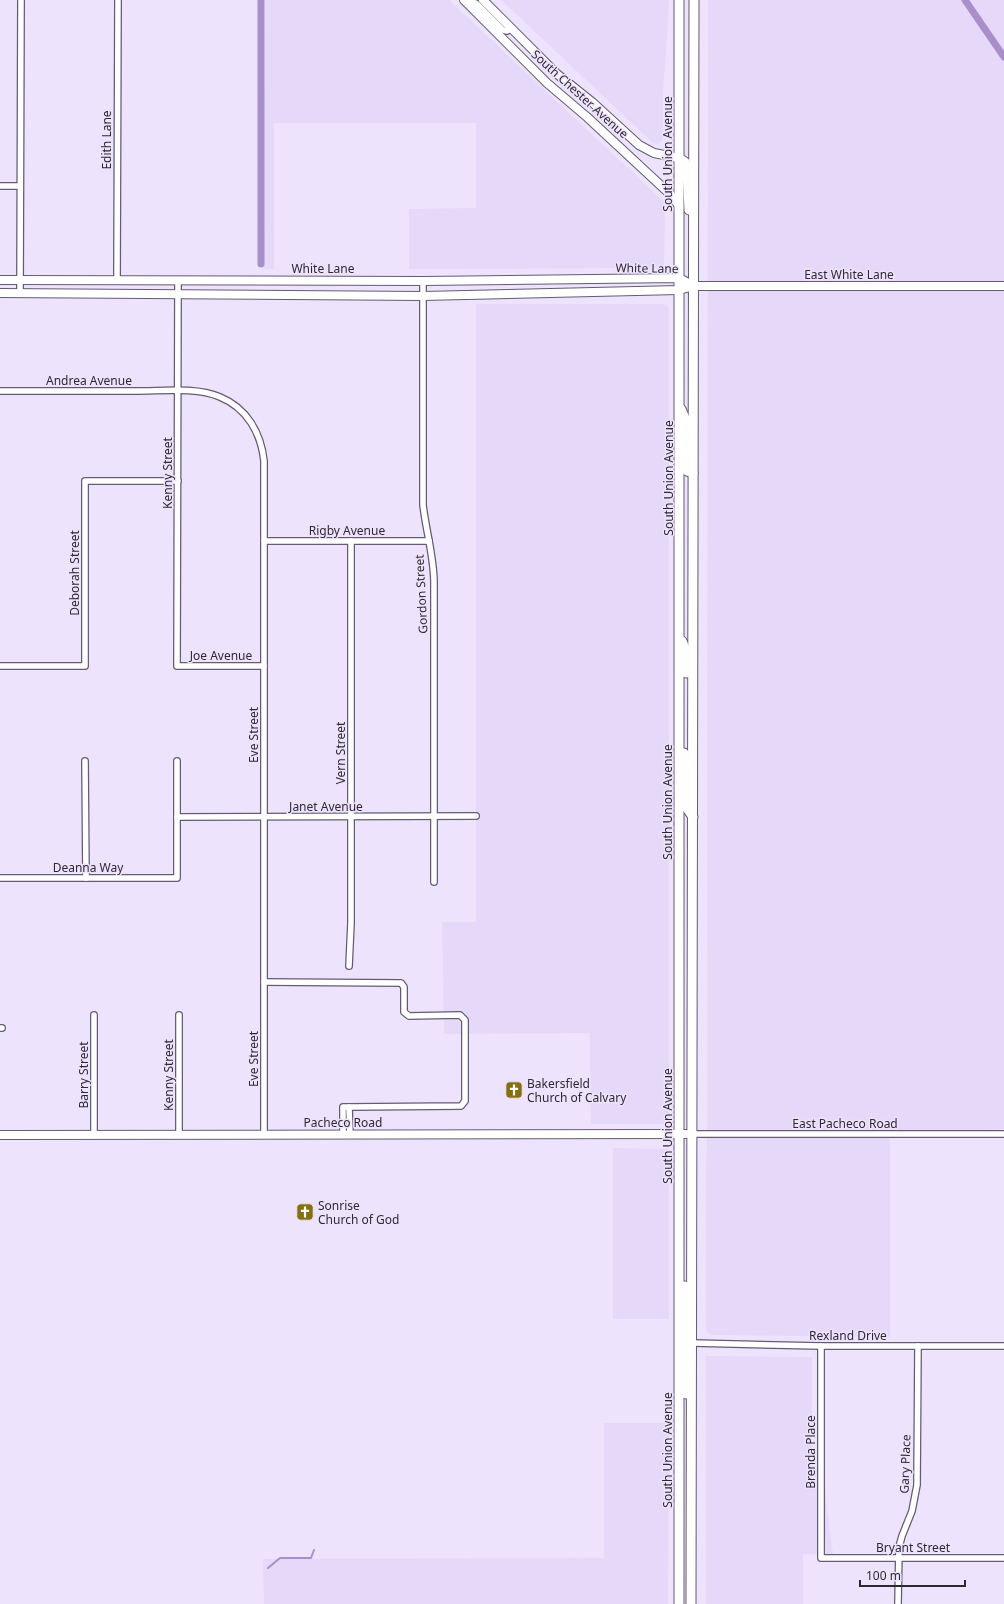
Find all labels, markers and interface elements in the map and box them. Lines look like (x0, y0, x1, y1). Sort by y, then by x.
street label: South Chester Avenue (528, 46, 632, 142)
street label: South Union Avenue (659, 96, 676, 212)
street label: Edith Lane (98, 110, 115, 170)
street label: White Lane (615, 259, 679, 277)
street label: White Lane (291, 260, 355, 277)
street label: East White Lane (804, 266, 894, 283)
street label: Andrea Avenue (46, 372, 132, 389)
street label: South Union Avenue (660, 420, 677, 536)
street label: Kenny Street (159, 436, 176, 509)
street label: Rigby Avenue (309, 522, 385, 539)
street label: Deborah Street (66, 530, 83, 616)
street label: Gordon Street (410, 553, 432, 634)
street label: Joe Avenue (189, 647, 253, 664)
street label: Eve Street (245, 706, 262, 763)
street label: Vern Street (332, 721, 349, 784)
street label: South Union Avenue (659, 744, 676, 860)
street label: Janet Avenue (288, 798, 363, 815)
street label: Deanna Way (53, 859, 124, 876)
street label: Eve Street (245, 1030, 262, 1087)
street label: Kenny Street (160, 1038, 177, 1111)
street label: Barry Street (75, 1041, 92, 1109)
street label: South Union Avenue (659, 1068, 676, 1184)
place label: Bakersfield Church of Calvary (527, 1075, 627, 1106)
church icon: Bakersfield Church of Calvary (504, 1080, 524, 1100)
street label: Pacheco Road (304, 1114, 382, 1131)
street label: East Pacheco Road (792, 1115, 898, 1132)
place label: Sonrise Church of God (318, 1197, 399, 1228)
church icon: Sonrise Church of God (295, 1202, 315, 1222)
street label: Rexland Drive (809, 1327, 887, 1344)
street label: South Union Avenue (659, 1392, 676, 1508)
street label: Brenda Place (802, 1415, 819, 1489)
street label: Gary Place (895, 1434, 915, 1494)
street label: Bryant Street (876, 1539, 951, 1556)
scale bar (860, 1562, 965, 1588)
text: 100 m (866, 1567, 901, 1584)

